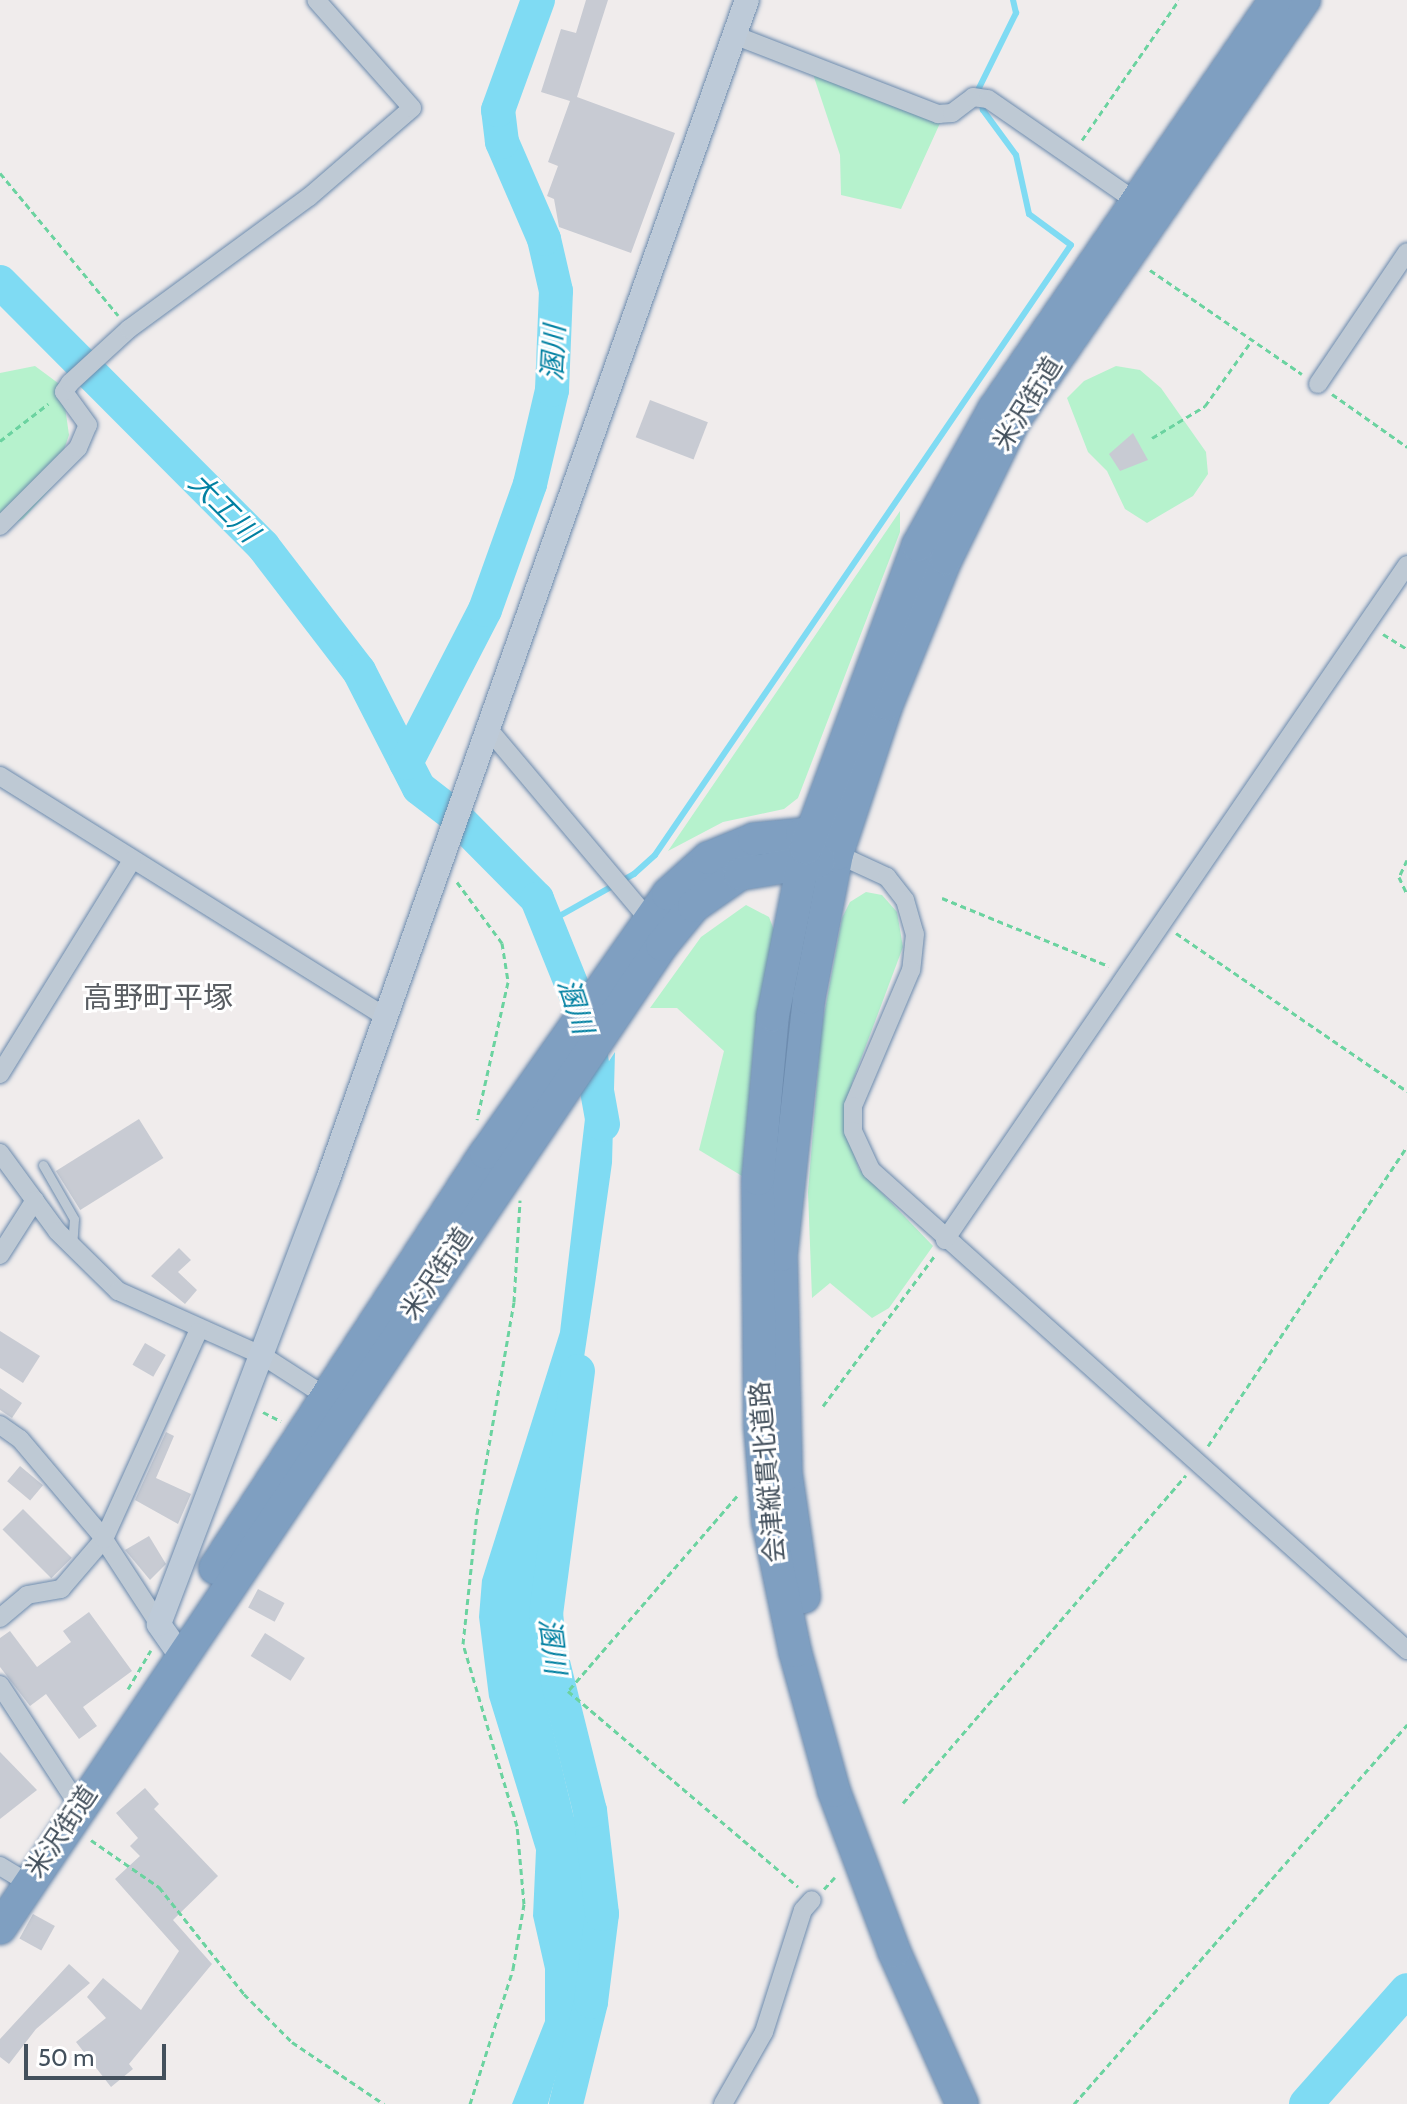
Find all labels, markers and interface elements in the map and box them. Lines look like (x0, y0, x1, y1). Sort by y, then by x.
water label: 溷川 (535, 324, 571, 382)
street label: 米沢街道 (987, 352, 1069, 456)
water label: 大工川 (182, 465, 266, 549)
water label: 溷川 (551, 974, 601, 1038)
district label: 高野町平塚 (83, 980, 233, 1016)
street label: 米沢街道 (395, 1222, 479, 1326)
street label: 会津縦貫北道路 (745, 1380, 791, 1564)
water label: 溷川 (533, 1616, 573, 1676)
street label: 米沢街道 (20, 1780, 104, 1884)
scale bar (28, 2028, 170, 2078)
text: 50 m (38, 2043, 94, 2072)

